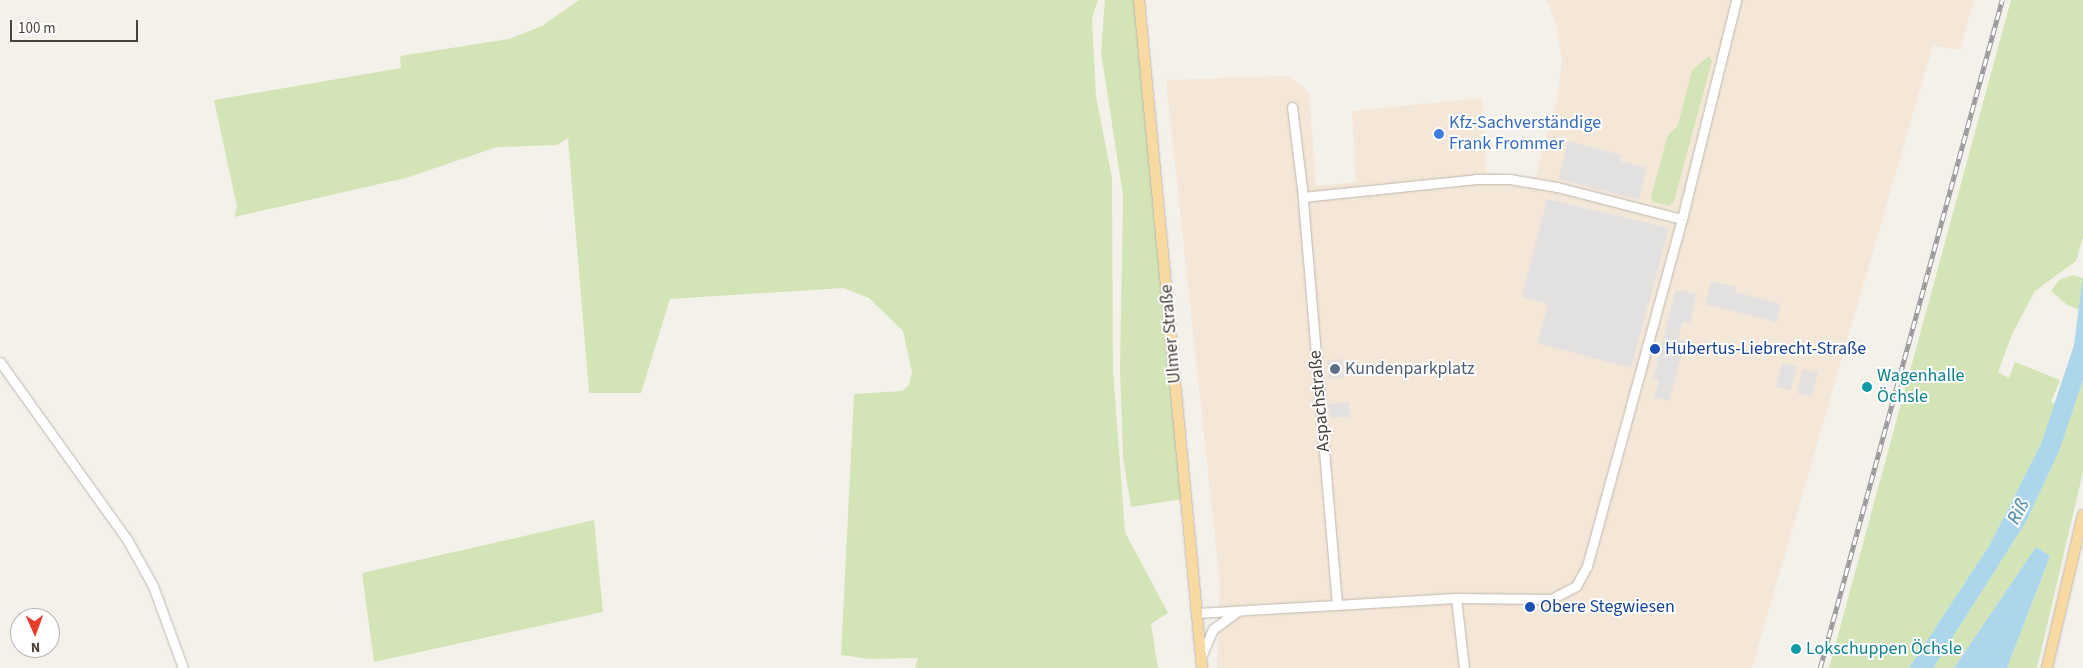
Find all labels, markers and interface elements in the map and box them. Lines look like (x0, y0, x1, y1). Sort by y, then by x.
scale bar (12, 10, 140, 42)
text: 100 m (18, 18, 56, 39)
place label: Kfz-Sachverständige Frank Frommer (1449, 113, 1601, 156)
marker: Kfz-Sachverständige Frank Frommer (1433, 128, 1445, 140)
street label: Ulmer Straße (1156, 284, 1186, 384)
place label: Hubertus-Liebrecht-Straße (1665, 338, 1866, 360)
marker: Hubertus-Liebrecht-Straße (1649, 343, 1661, 355)
street label: Aspachstraße (1305, 349, 1335, 453)
place label: Kundenparkplatz (1345, 358, 1475, 380)
marker: Kundenparkplatz (1329, 363, 1341, 375)
place label: Wagenhalle Öchsle (1877, 366, 1964, 408)
marker: Wagenhalle Öchsle (1861, 381, 1873, 393)
water label: Riß (2003, 495, 2035, 529)
place label: Obere Stegwiesen (1540, 596, 1675, 618)
marker: Obere Stegwiesen (1524, 601, 1536, 613)
north arrow (10, 608, 60, 658)
text: N (30, 637, 40, 657)
place label: Lokschuppen Öchsle (1806, 638, 1962, 660)
marker: Lokschuppen Öchsle (1790, 643, 1802, 655)

